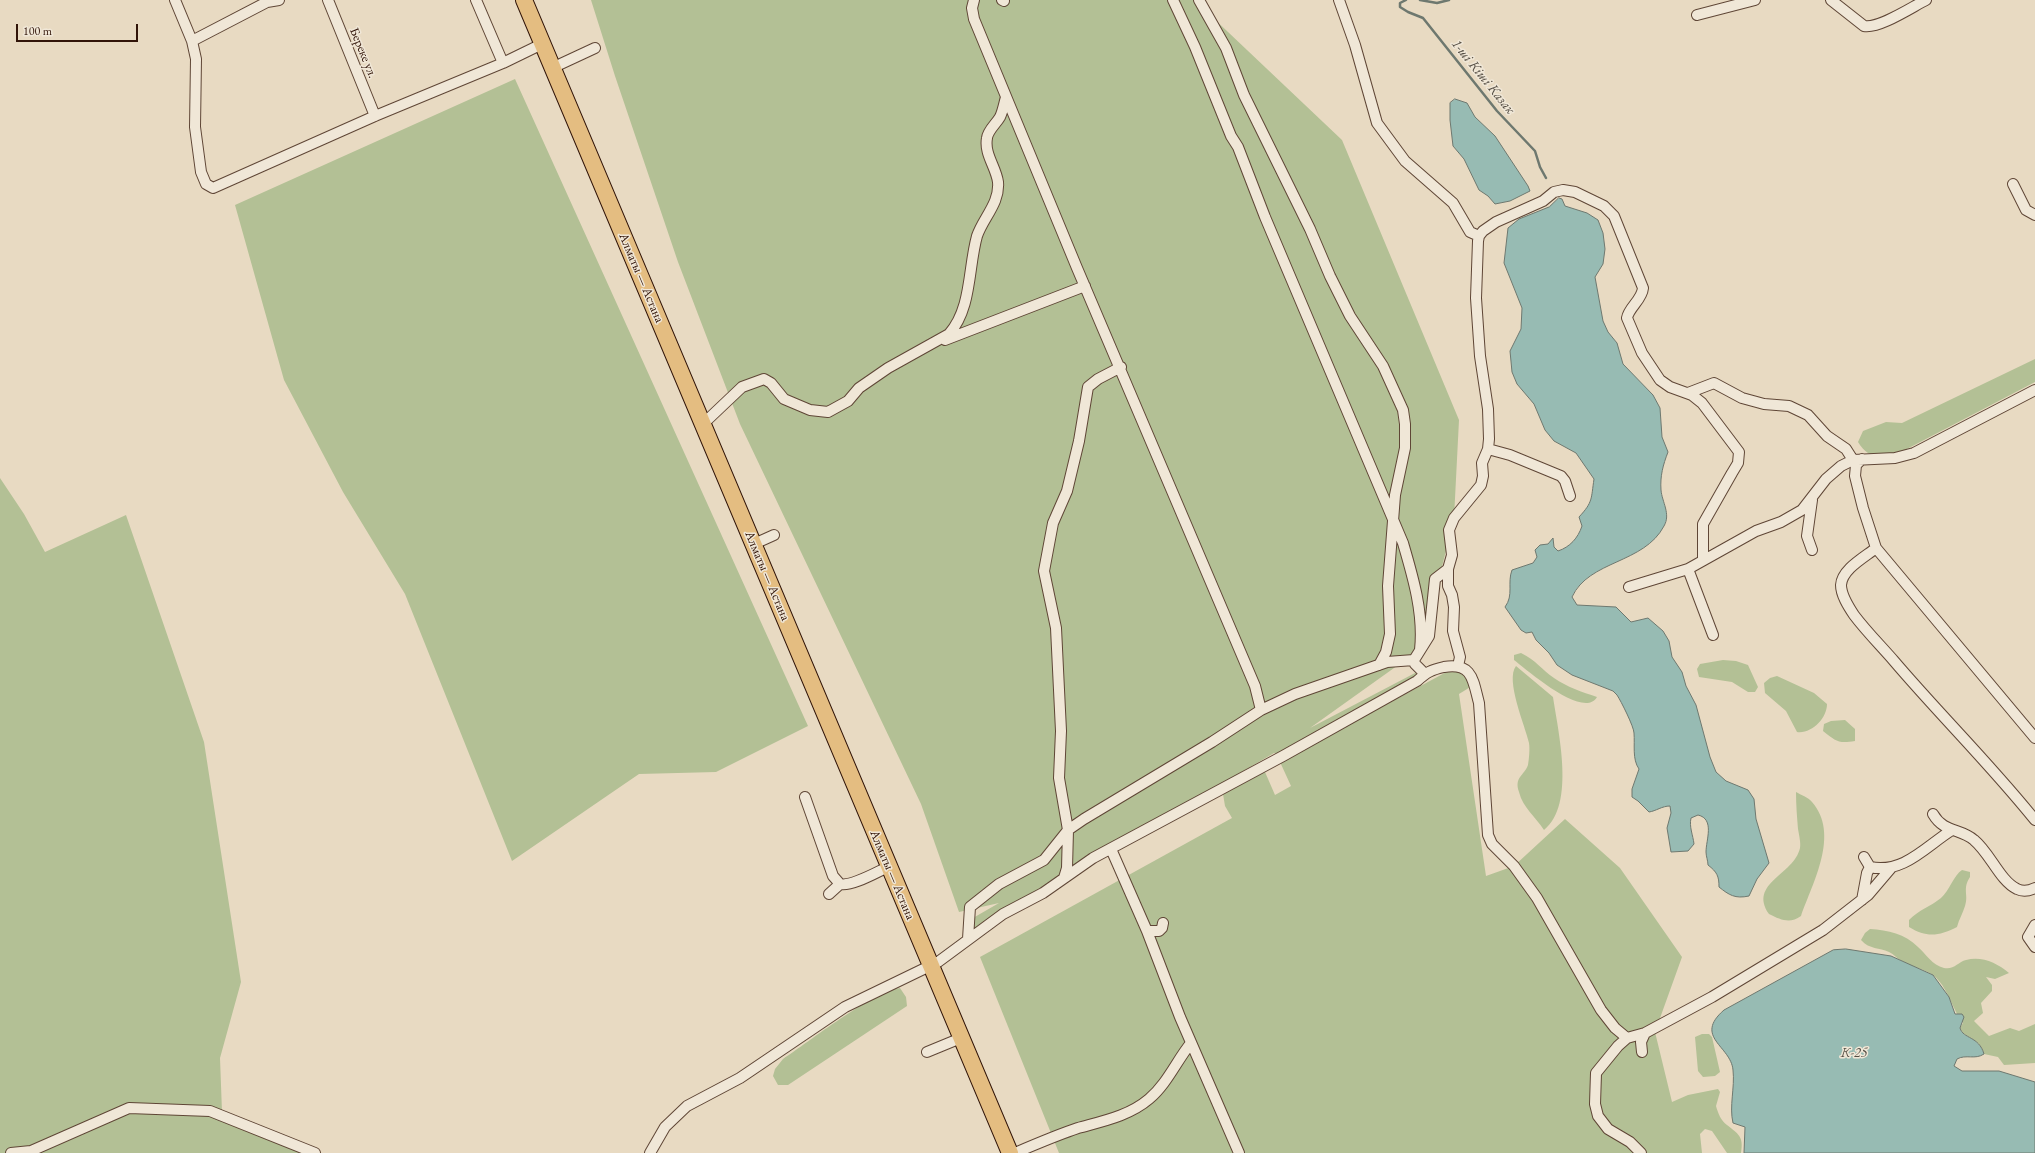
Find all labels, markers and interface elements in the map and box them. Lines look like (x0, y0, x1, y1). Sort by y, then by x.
scale bar (18, 16, 140, 42)
text: 100 m (23, 23, 52, 39)
street label: Береке ул. (346, 26, 380, 80)
water label: 1-ші Кіші Казак (1448, 36, 1518, 118)
street label: Алматы — Астана (615, 231, 667, 325)
street label: Алматы — Астана (741, 529, 793, 623)
street label: Алматы — Астана (866, 828, 918, 922)
water label: К-25 (1841, 1045, 1867, 1061)

